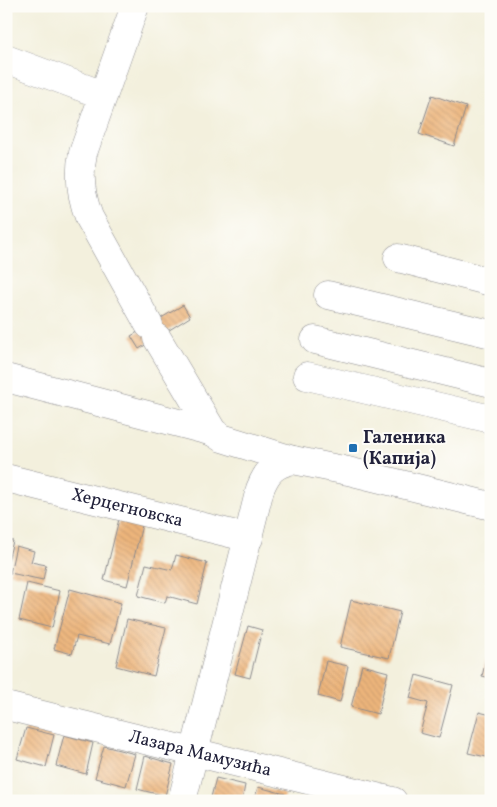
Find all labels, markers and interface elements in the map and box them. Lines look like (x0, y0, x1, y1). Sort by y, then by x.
place label: Галеника (Капија) (363, 426, 446, 472)
marker: Галеника (Капија) (347, 442, 359, 454)
street label: Херцегновска (69, 482, 186, 534)
street label: Лазара Мамузића (126, 724, 274, 783)

